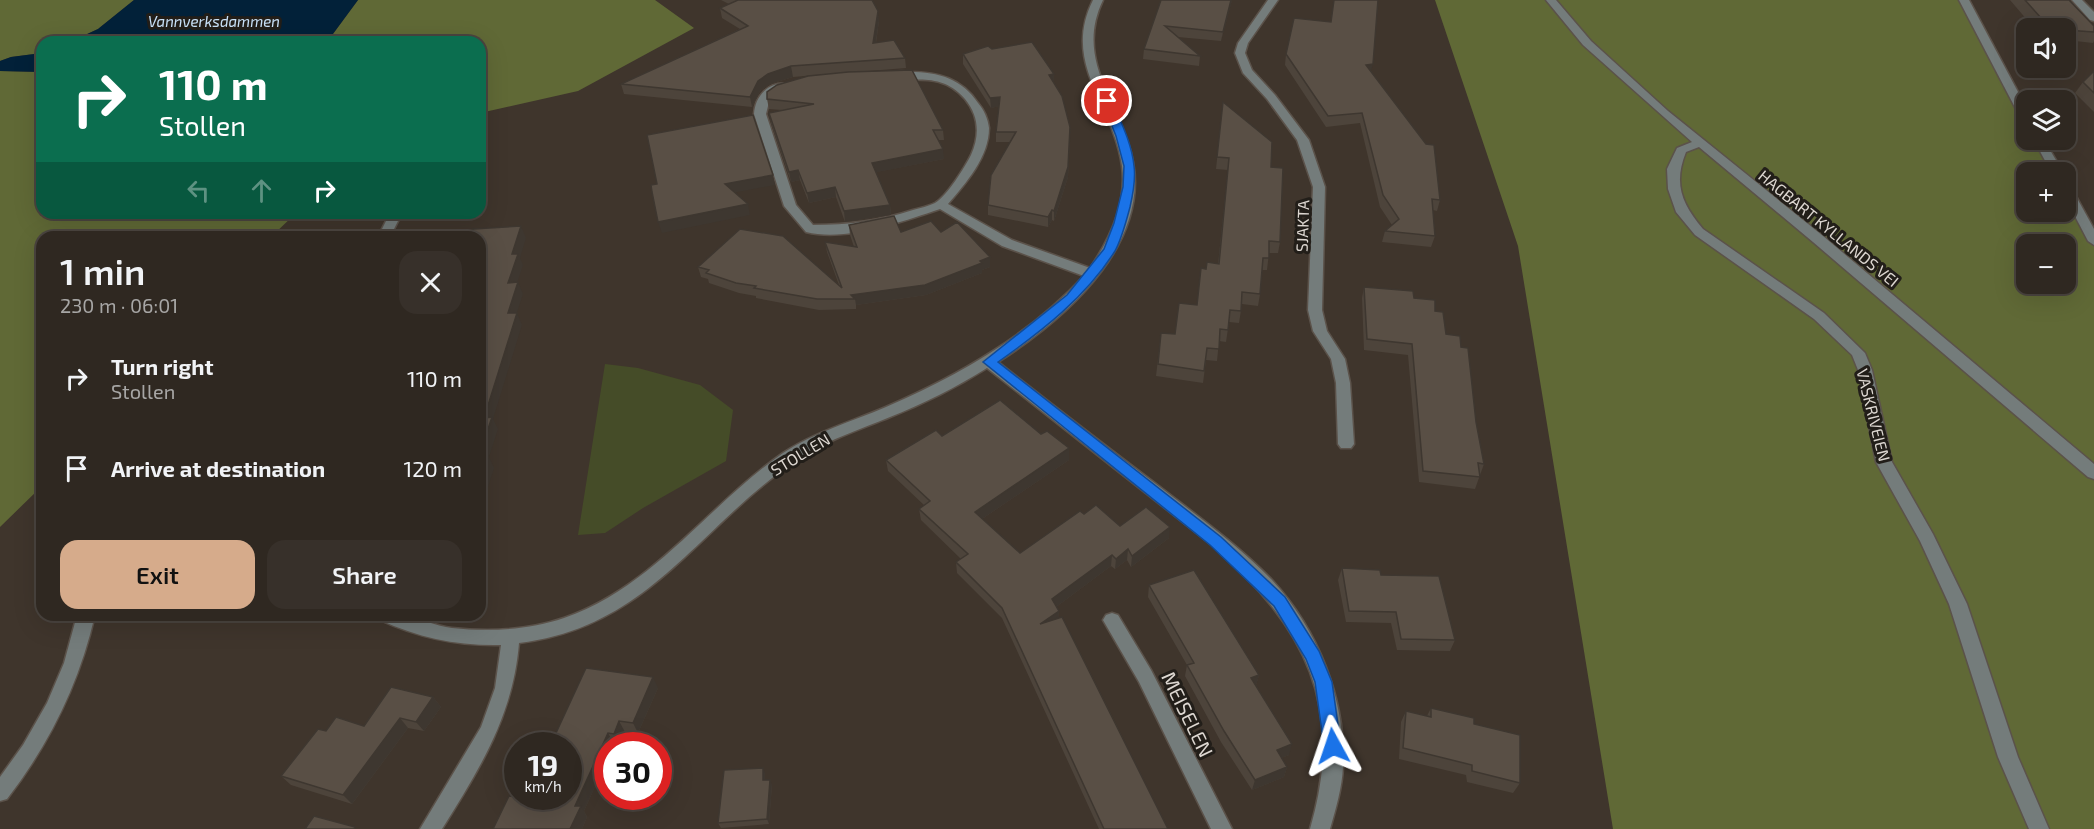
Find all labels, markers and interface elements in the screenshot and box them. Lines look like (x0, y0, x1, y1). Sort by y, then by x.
water label: Vannverksdammen (148, 12, 280, 30)
map controls (2016, 18, 2076, 294)
button: sound (2016, 18, 2076, 78)
text: 110 m (159, 58, 268, 108)
icon: right (60, 60, 138, 138)
pin (1081, 75, 1132, 126)
icon: arrive (1090, 84, 1123, 117)
button: layers (2016, 90, 2076, 150)
text: Stollen (159, 109, 246, 141)
button: + (2016, 162, 2076, 222)
street label: HAGBART KYLLANDS VEI (1755, 166, 1903, 290)
icon: left (182, 174, 215, 207)
icon: ahead (245, 174, 278, 207)
icon: right (308, 174, 341, 207)
street label: SJAKTA (1292, 200, 1312, 252)
button: − (2016, 234, 2076, 294)
text: 1 min (60, 249, 145, 292)
button: close (399, 251, 462, 314)
text: 230 m · 06:01 (60, 293, 178, 317)
text: Turn right (111, 353, 213, 379)
icon: right (60, 362, 93, 395)
text: 110 m (407, 365, 462, 391)
street label: VASKRIVEIEN (1853, 367, 1895, 463)
text: Stollen (111, 379, 175, 403)
street label: STOLLEN (767, 429, 833, 479)
icon: arrive (60, 452, 93, 485)
text: Arrive at destination (111, 455, 325, 481)
text: 120 m (403, 455, 462, 481)
button: Exit (60, 540, 255, 609)
button: Share (267, 540, 462, 609)
street label: MEISELEN (1157, 667, 1219, 761)
position arrow (1301, 714, 1365, 778)
speed limit sign: 30 (594, 732, 672, 810)
text: 19 (528, 746, 558, 782)
text: km/h (524, 777, 562, 795)

